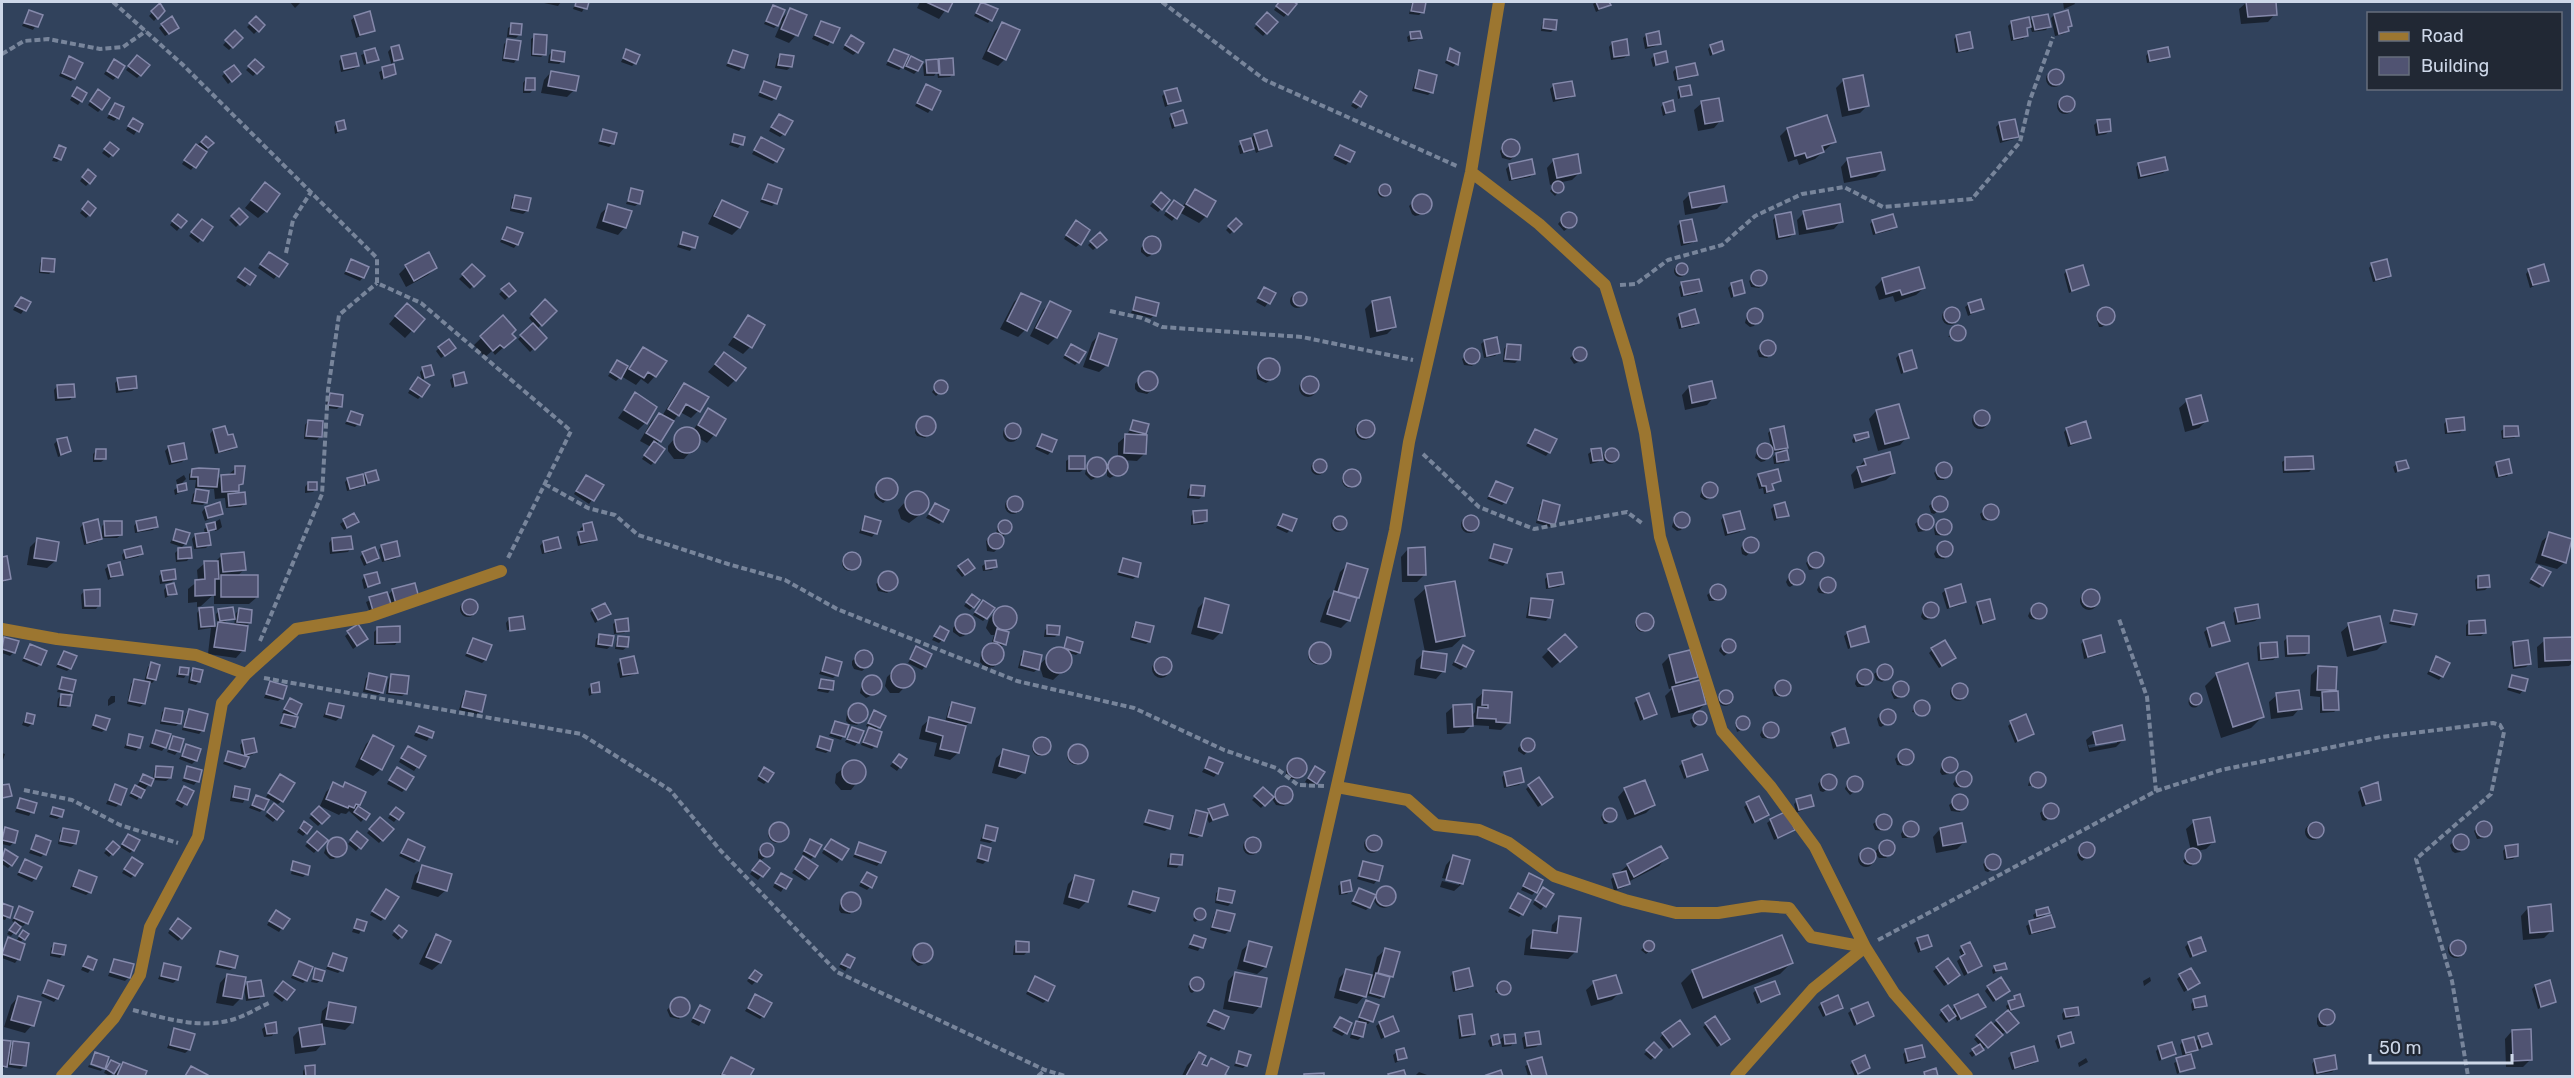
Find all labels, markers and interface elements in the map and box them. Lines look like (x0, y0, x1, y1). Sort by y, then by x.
legend (2367, 12, 2562, 90)
text: Road (2421, 25, 2464, 47)
text: Building (2421, 55, 2489, 77)
scale bar (2370, 1027, 2512, 1065)
text: 50 m (2379, 1037, 2422, 1059)

